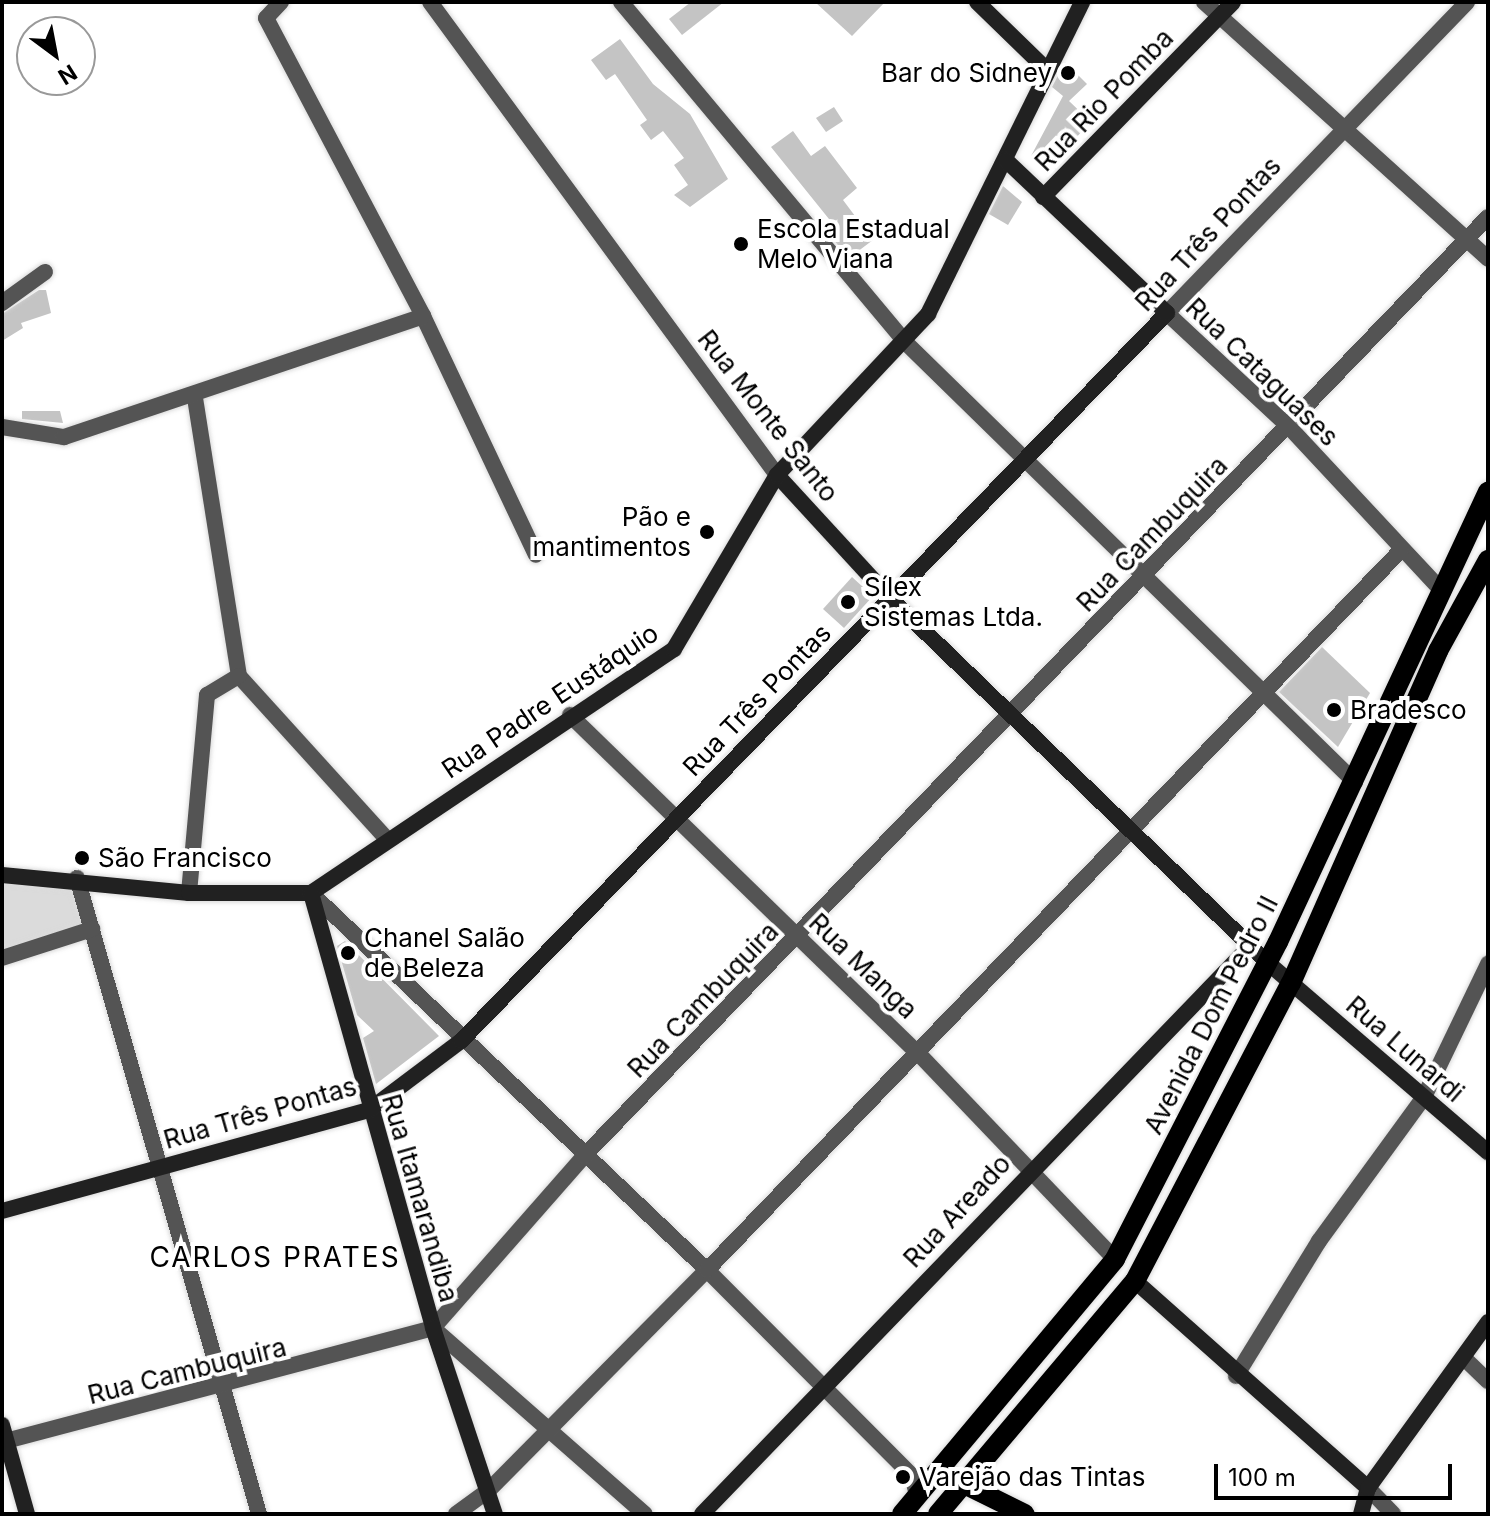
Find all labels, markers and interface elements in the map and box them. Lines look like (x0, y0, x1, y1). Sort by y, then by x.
north arrow (16, 16, 96, 96)
street label: Rua Rio Pomba (1028, 22, 1180, 178)
place label: Bar do Sidney (881, 57, 1052, 89)
text: N (54, 59, 82, 90)
marker: Bar do Sidney (1059, 64, 1077, 82)
street label: Rua Três Pontas (1129, 150, 1287, 318)
place label: Escola Estadual Melo Viana (757, 213, 950, 274)
marker: Escola Estadual Melo Viana (732, 235, 750, 253)
street label: Rua Cataguases (1179, 292, 1345, 452)
street label: Rua Monte Santo (691, 324, 845, 508)
street label: Rua Cambuquira (1070, 450, 1234, 618)
place label: Pão e mantimentos (533, 501, 691, 562)
marker: Pão e mantimentos (698, 523, 716, 541)
place label: Sílex Sistemas Ltda. (864, 571, 1043, 632)
marker: Sílex Sistemas Ltda. (839, 593, 857, 611)
street label: Rua Padre Eustáquio (436, 617, 664, 785)
street label: Rua Três Pontas (677, 617, 837, 783)
place label: Bradesco (1350, 694, 1467, 726)
marker: Bradesco (1325, 701, 1343, 719)
place label: São Francisco (98, 842, 272, 874)
marker: São Francisco (73, 849, 91, 867)
street label: Avenida Dom Pedro II (1137, 891, 1285, 1139)
street label: Rua Manga (803, 907, 923, 1025)
street label: Rua Cambuquira (621, 916, 785, 1084)
place label: Chanel Salão de Beleza (364, 922, 525, 984)
marker: Chanel Salão de Beleza (339, 944, 357, 962)
street label: Rua Lunardi (1340, 989, 1470, 1109)
street label: Rua Três Pontas (160, 1071, 360, 1155)
street label: Rua Itamarandiba (375, 1090, 465, 1306)
street label: Rua Areado (897, 1148, 1017, 1274)
district label: CARLOS PRATES (149, 1240, 401, 1274)
street label: Rua Cambuquira (84, 1331, 290, 1411)
scale bar (1218, 1448, 1456, 1498)
place label: Varejão das Tintas (919, 1461, 1145, 1493)
text: 100 m (1228, 1463, 1296, 1492)
marker: Varejão das Tintas (894, 1468, 912, 1486)

